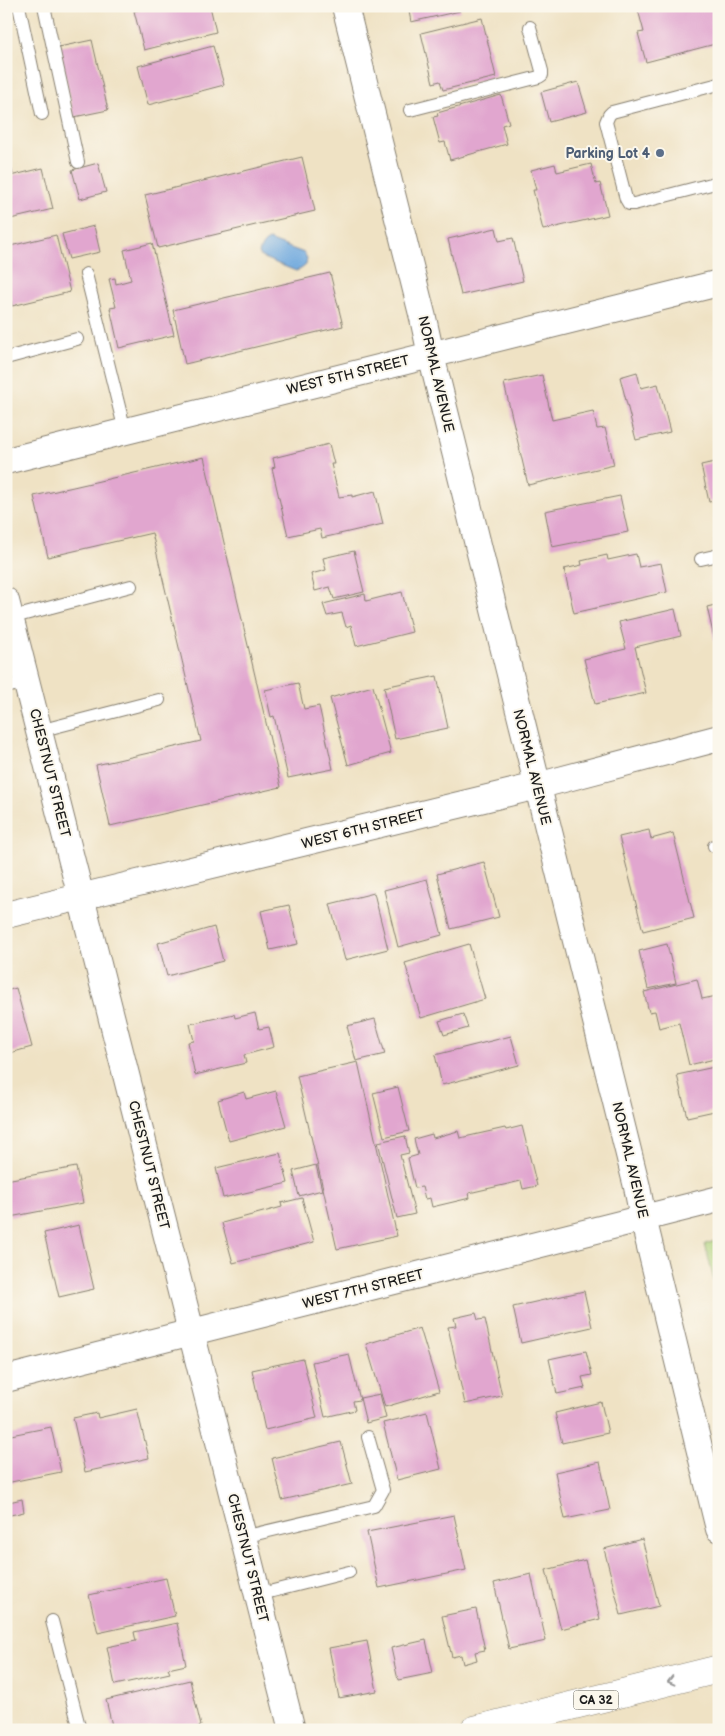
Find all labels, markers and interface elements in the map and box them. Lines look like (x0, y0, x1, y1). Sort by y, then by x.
place label: Parking Lot 4 (565, 145, 651, 162)
marker: Parking Lot 4 (654, 147, 666, 159)
street label: NORMAL AVENUE (414, 314, 458, 434)
street label: WEST 5TH STREET (285, 351, 412, 398)
street label: CHESTNUT STREET (26, 707, 74, 840)
street label: NORMAL AVENUE (509, 707, 555, 827)
street label: WEST 6TH STREET (300, 805, 427, 853)
street label: CHESTNUT STREET (125, 1099, 173, 1232)
street label: NORMAL AVENUE (608, 1100, 652, 1220)
street label: WEST 7TH STREET (301, 1266, 426, 1312)
street label: CHESTNUT STREET (224, 1492, 272, 1625)
one-way arrow (667, 1675, 676, 1686)
road number: CA 32 (574, 1690, 618, 1710)

